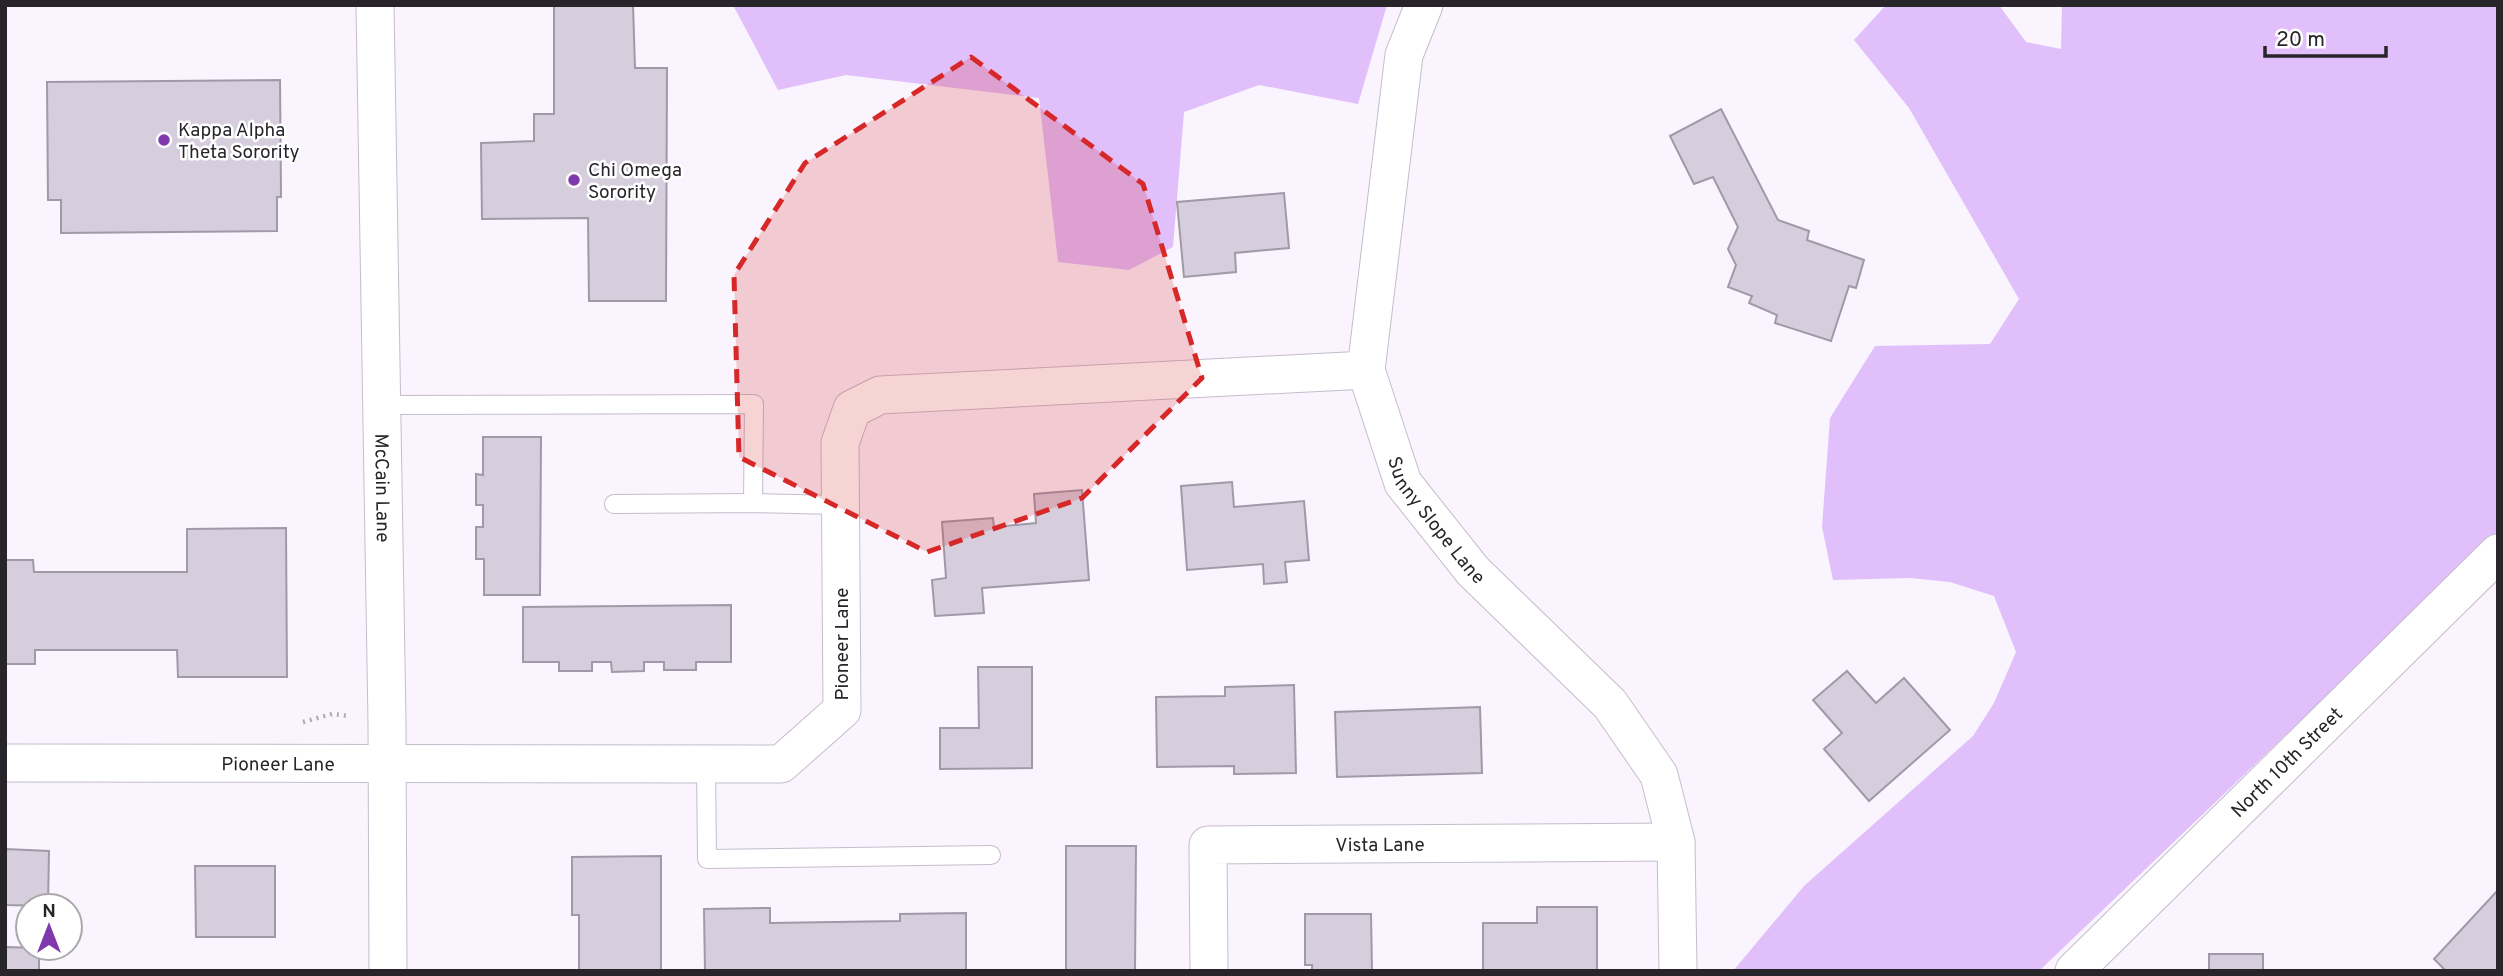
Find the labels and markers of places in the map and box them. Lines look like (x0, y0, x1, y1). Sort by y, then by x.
place label: Kappa Alpha Theta Sorority (178, 119, 300, 165)
marker: Kappa Alpha Theta Sorority (156, 132, 172, 148)
place label: Chi Omega Sorority (588, 159, 682, 205)
marker: Chi Omega Sorority (566, 172, 582, 188)

